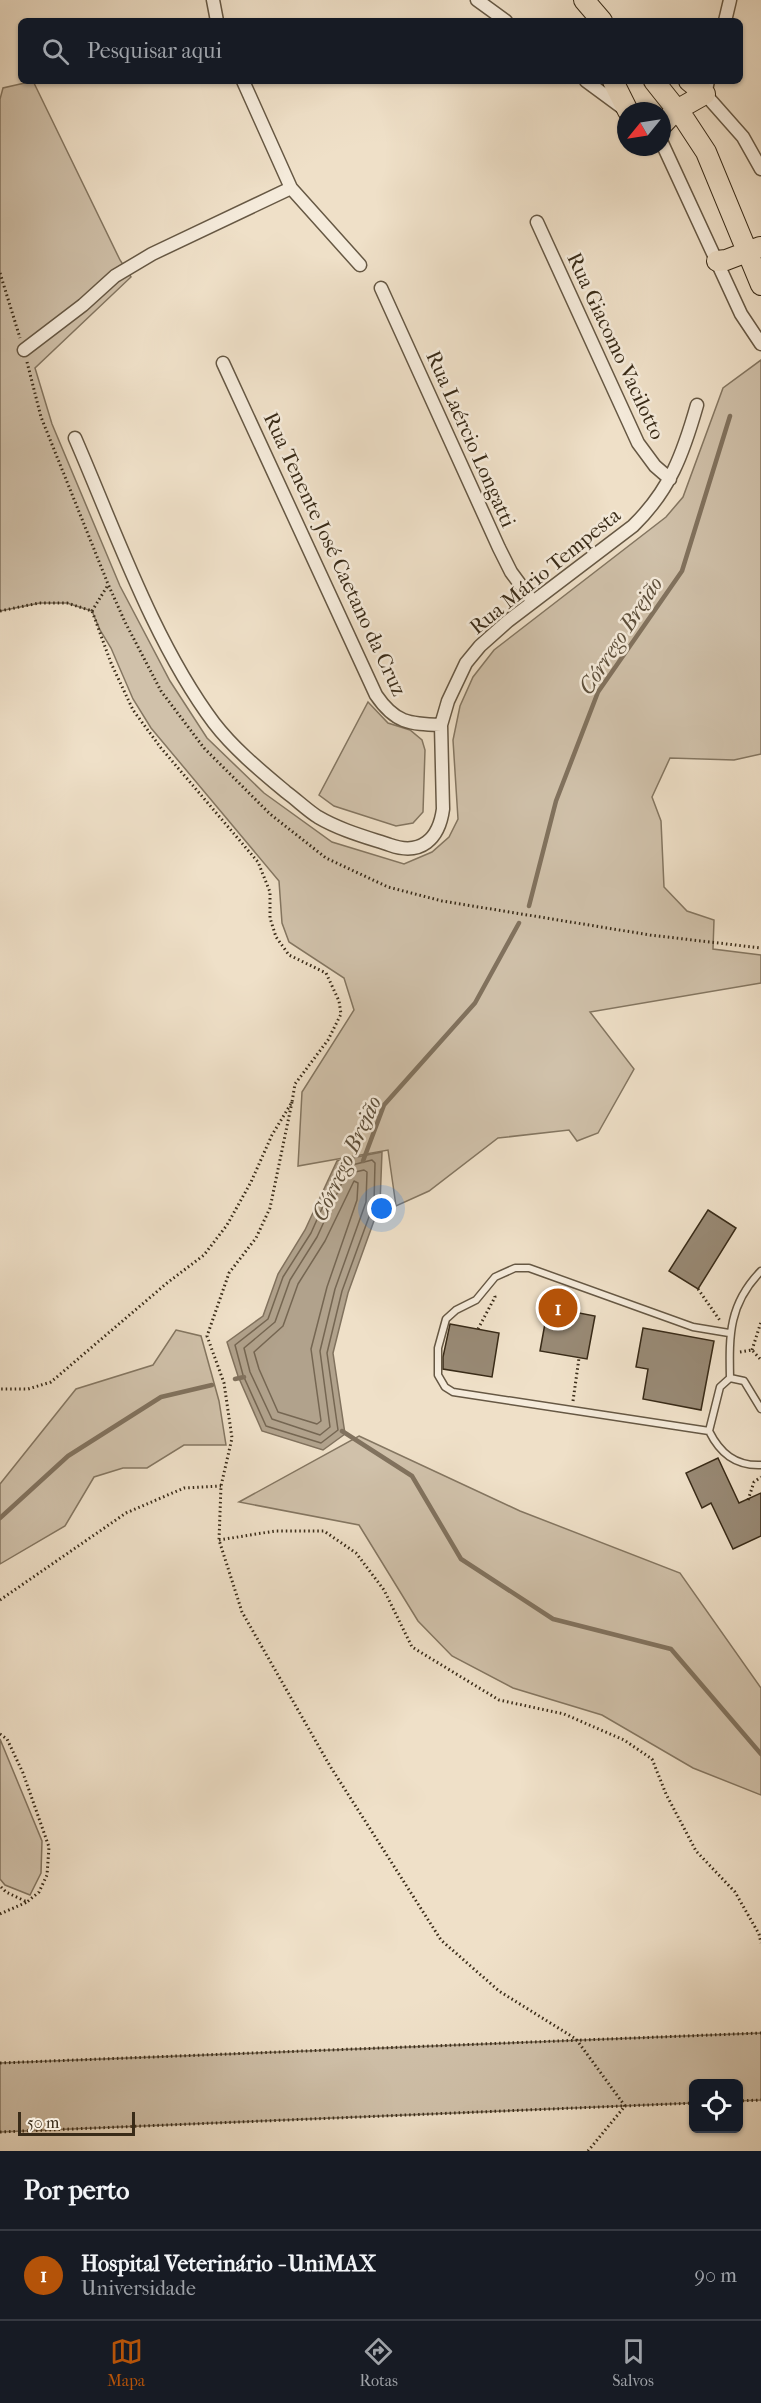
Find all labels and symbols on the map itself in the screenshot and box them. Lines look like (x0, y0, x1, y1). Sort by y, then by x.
north arrow (617, 102, 671, 156)
street label: Rua Giacomo Vacilotto (562, 249, 670, 443)
street label: Rua Laércio Longatti (421, 347, 521, 531)
street label: Rua Tenente José Caetano da Cruz (259, 408, 411, 700)
street label: Rua Mário Tempesta (465, 503, 625, 639)
water label: Córrego Brejão (573, 572, 668, 699)
water label: Córrego Brejão (307, 1092, 387, 1225)
your location (367, 1194, 396, 1223)
pin: 1 (538, 1286, 578, 1330)
scale bar (18, 2109, 135, 2136)

